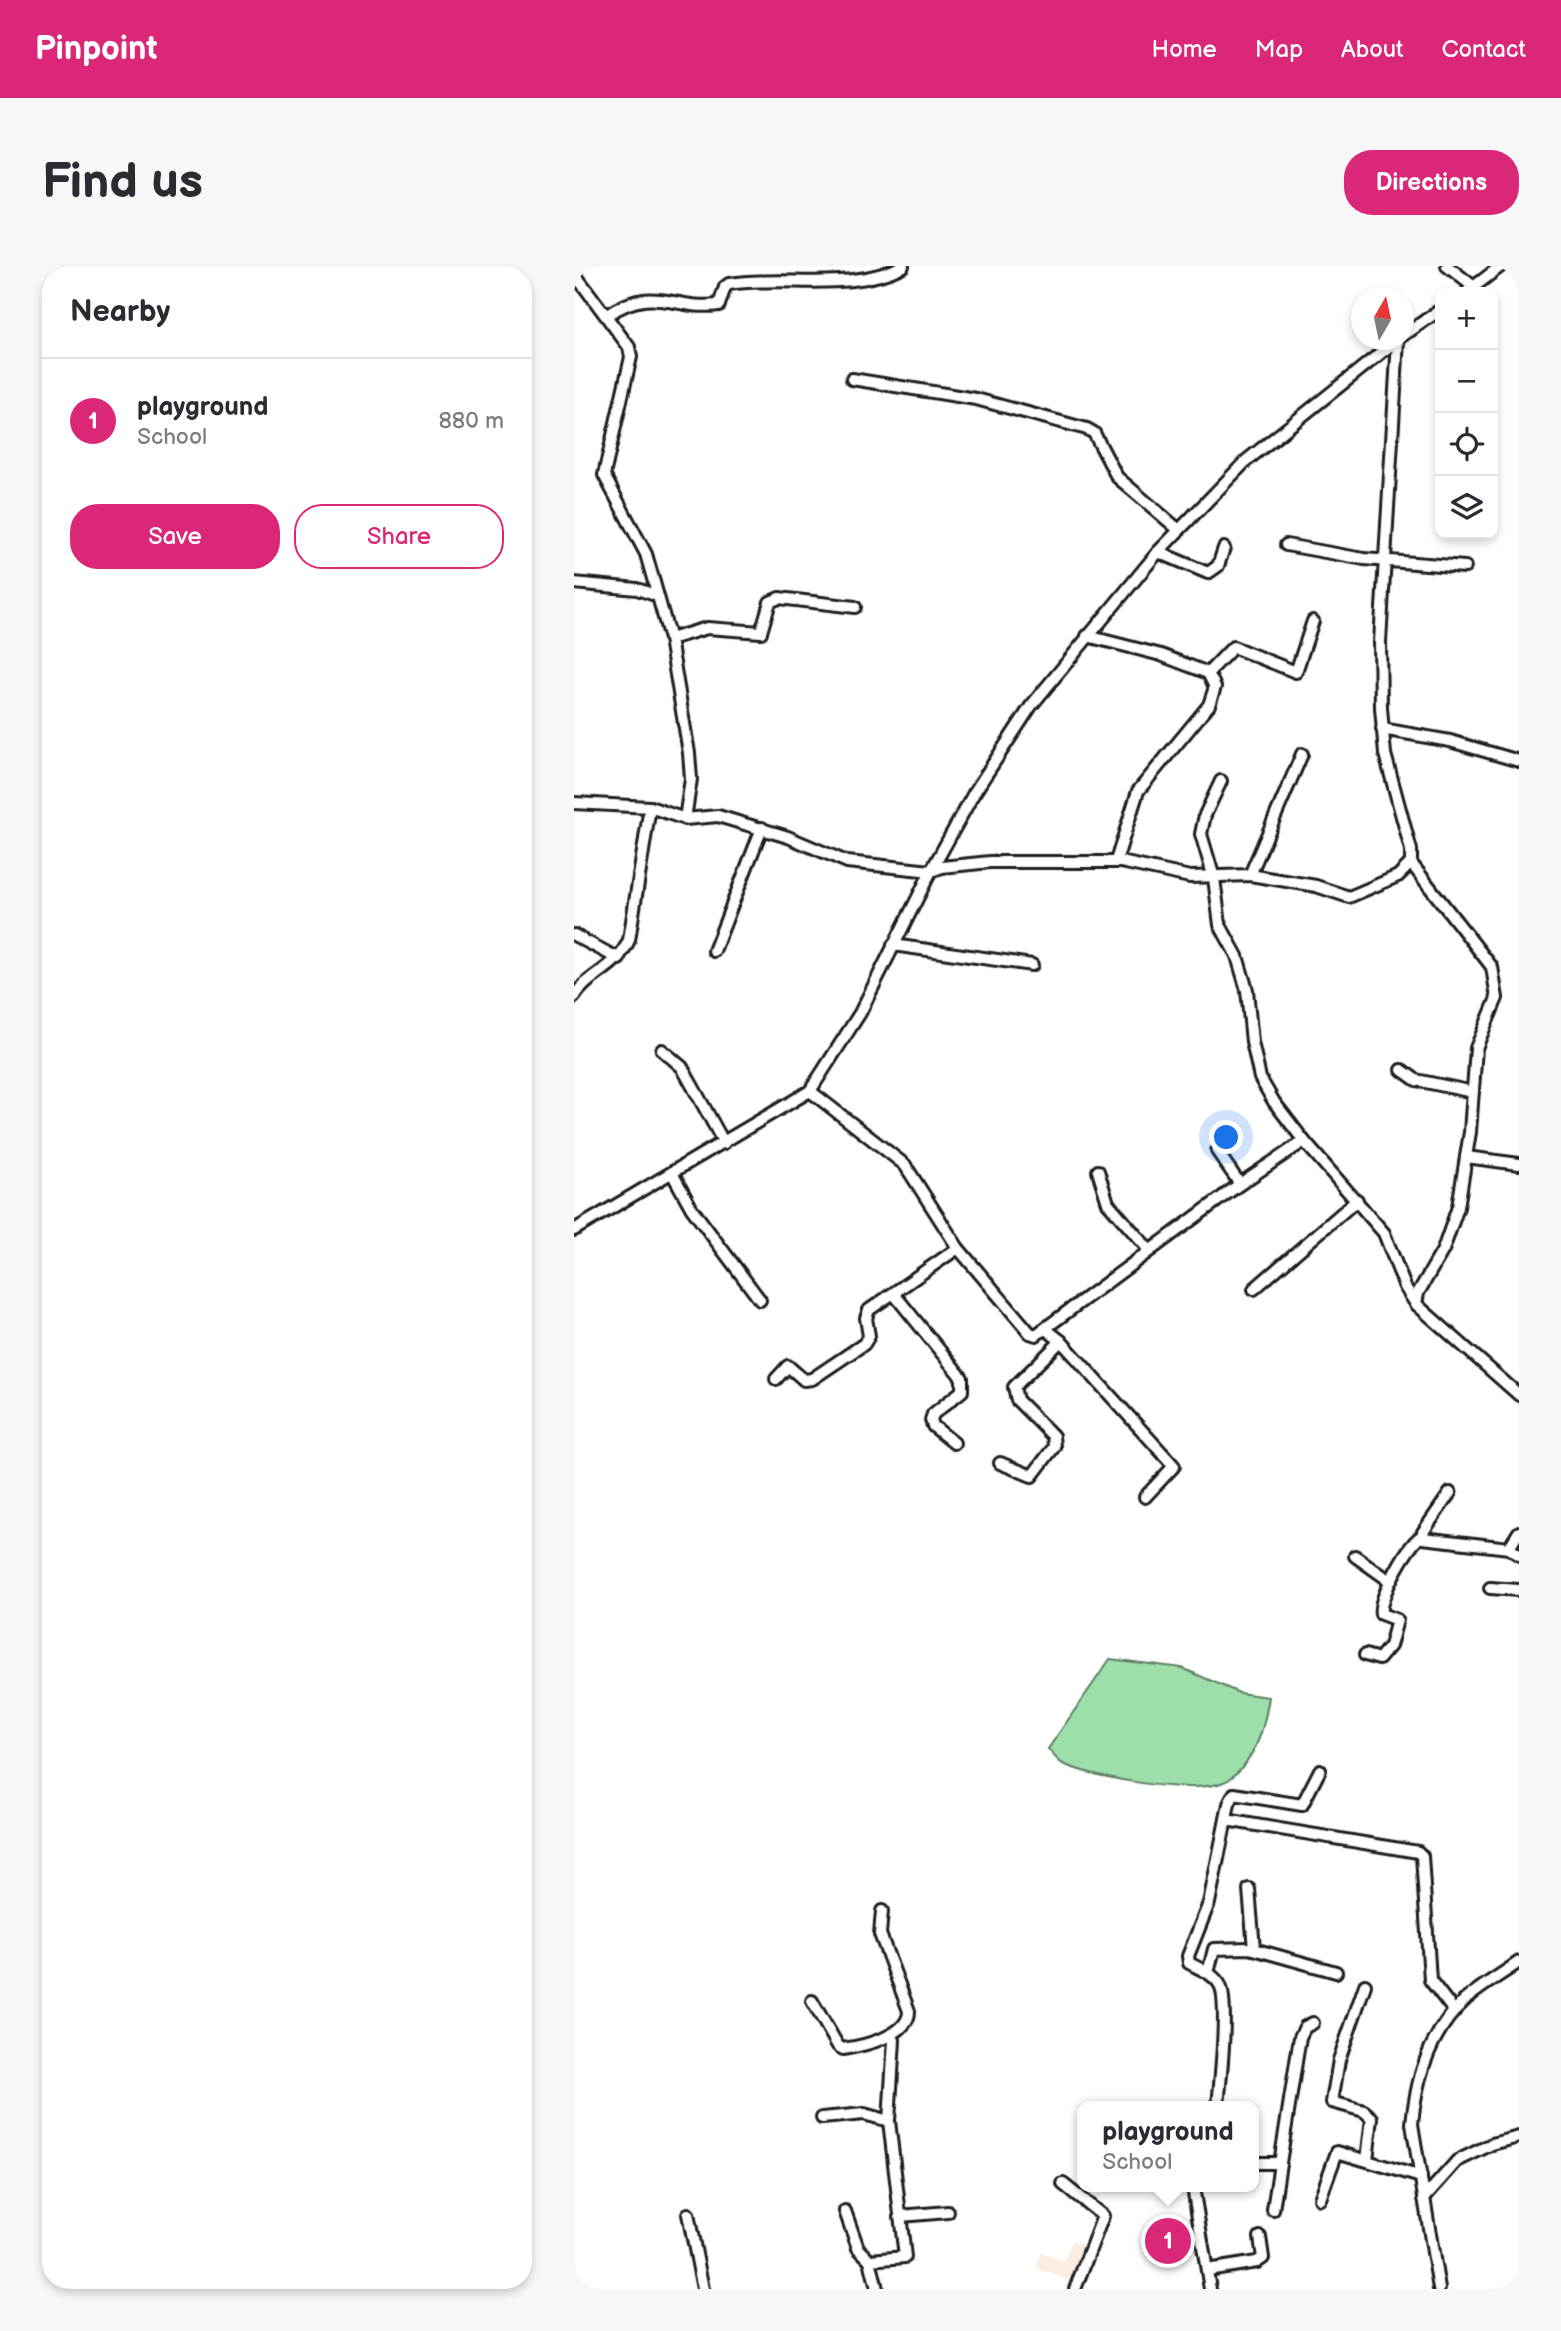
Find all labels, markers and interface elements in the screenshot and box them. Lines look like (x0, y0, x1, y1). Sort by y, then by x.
text: Pinpoint (35, 29, 157, 69)
text: Home (1152, 35, 1217, 64)
text: Map (1255, 35, 1303, 64)
text: About (1341, 35, 1403, 64)
text: Contact (1441, 35, 1526, 64)
button: Directions (1344, 150, 1519, 215)
text: Find us (42, 153, 203, 212)
north arrow (1351, 287, 1414, 350)
map controls (1435, 287, 1498, 539)
button: + (1435, 287, 1498, 350)
text: Nearby (70, 294, 170, 330)
button: − (1435, 350, 1498, 413)
text: playground (137, 392, 269, 423)
text: 1 (88, 407, 98, 435)
text: 880 m (438, 407, 504, 435)
button: locate (1435, 413, 1498, 476)
text: School (137, 423, 207, 451)
button: layers (1435, 476, 1498, 539)
button: Save (70, 504, 280, 569)
button: Share (294, 504, 504, 569)
your location (1209, 1120, 1243, 1154)
popup (1077, 2101, 1259, 2192)
text: playground (1102, 2117, 1234, 2148)
text: School (1102, 2148, 1172, 2176)
pin: 1 (1145, 2215, 1191, 2267)

